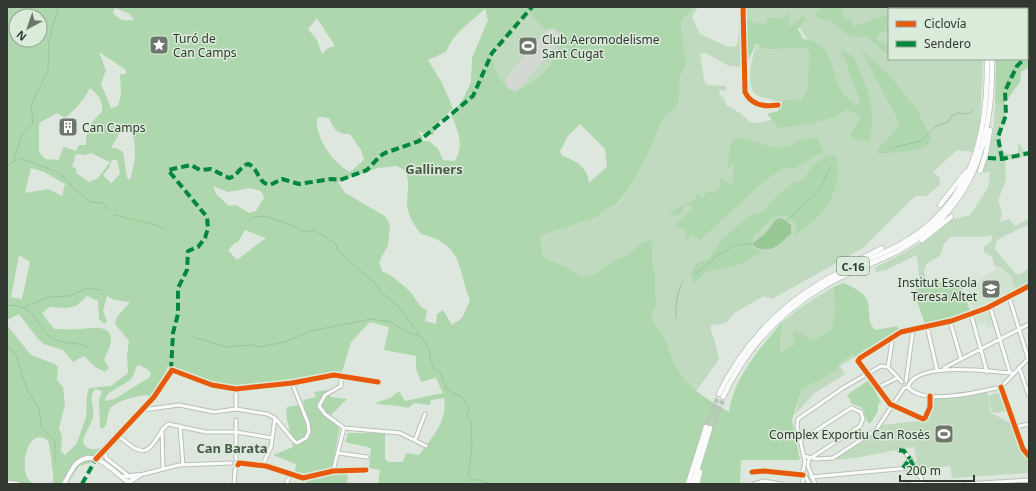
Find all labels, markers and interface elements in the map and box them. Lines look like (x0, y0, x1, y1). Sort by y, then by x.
north arrow (8, 8, 48, 48)
legend (888, 8, 1028, 60)
text: Ciclovía (924, 15, 966, 32)
text: N (13, 27, 30, 45)
place label: Turó de Can Camps (173, 30, 237, 61)
place label: Club Aeromodelisme Sant Cugat (542, 31, 660, 62)
place icon: Turó de Can Camps (148, 34, 170, 56)
sports icon: Club Aeromodelisme Sant Cugat (517, 35, 539, 57)
text: Sendero (924, 35, 971, 52)
building icon: Can Camps (57, 116, 79, 138)
place label: Can Camps (82, 119, 146, 136)
district label: Galliners (405, 160, 463, 178)
road number: C-16 (837, 257, 869, 275)
place label: Institut Escola Teresa Altet (898, 274, 978, 305)
school or university icon: Institut Escola Teresa Altet (980, 278, 1002, 300)
sports icon: Complex Exportiu Can Rosès (933, 423, 955, 445)
place label: Complex Exportiu Can Rosès (769, 426, 930, 443)
district label: Can Barata (196, 439, 268, 457)
scale bar (900, 457, 974, 483)
text: 200 m (906, 462, 941, 479)

